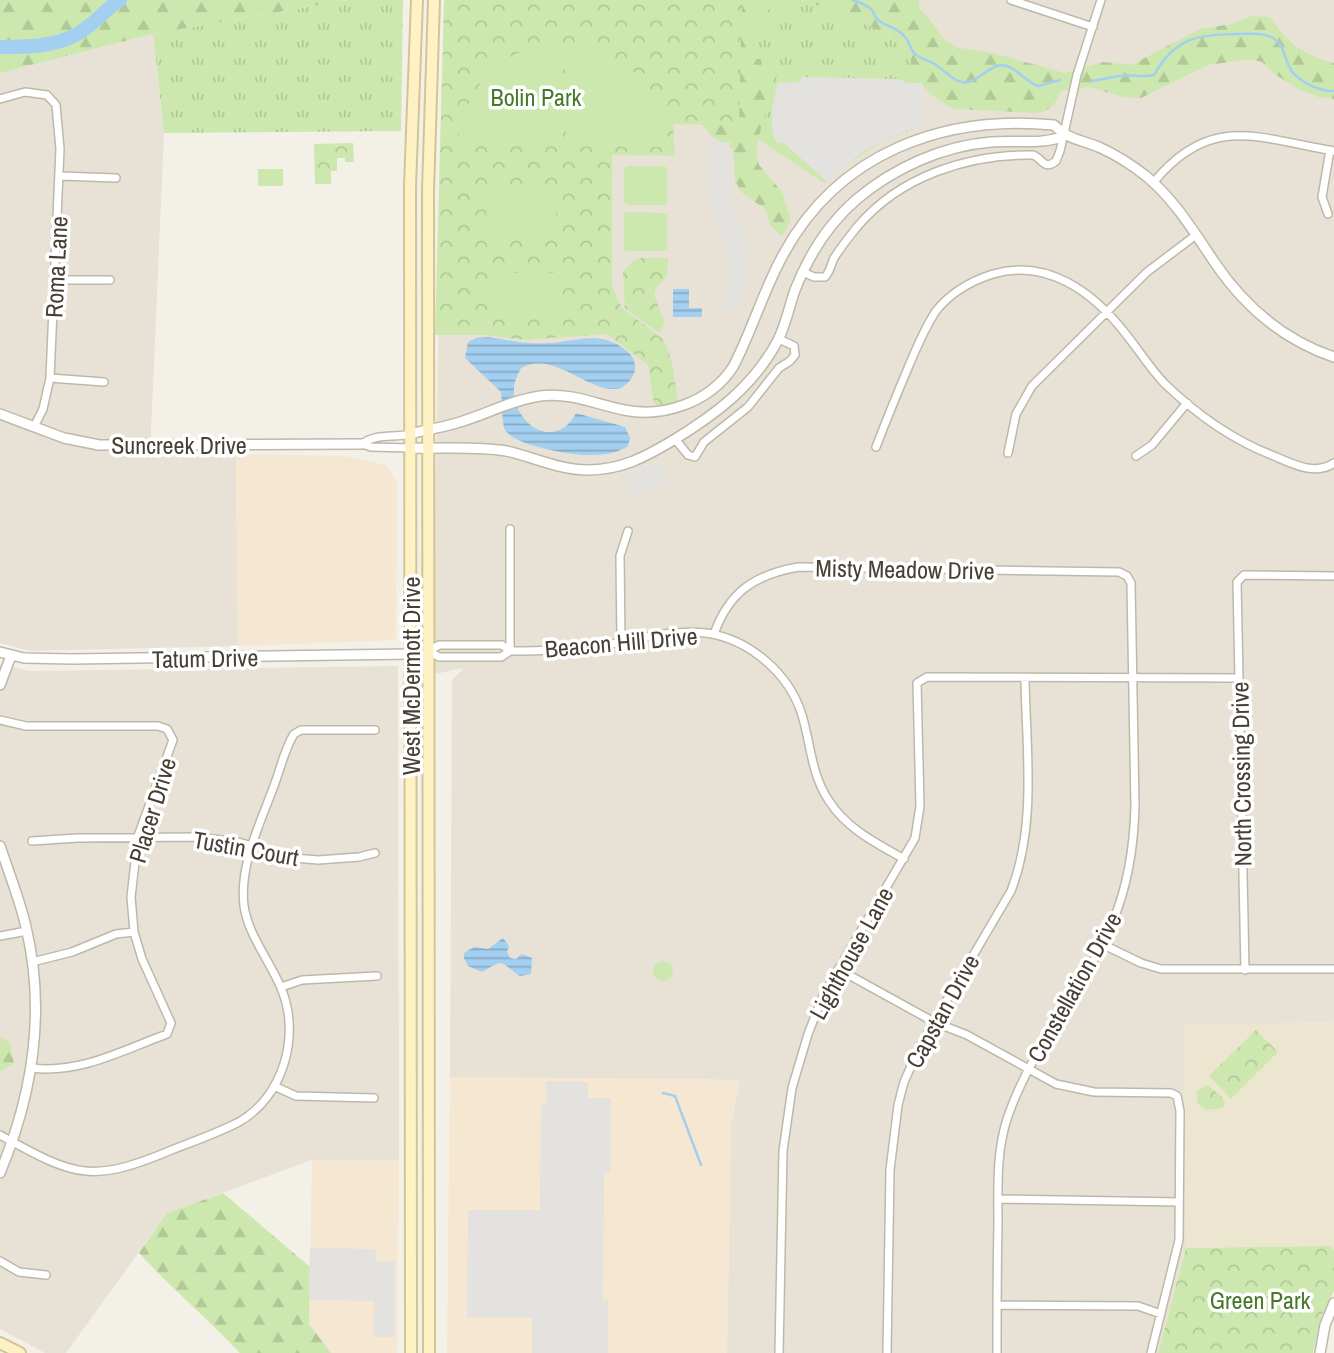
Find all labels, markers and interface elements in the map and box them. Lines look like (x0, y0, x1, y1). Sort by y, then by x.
park label: Bolin Park (491, 81, 582, 113)
street label: Roma Lane (37, 215, 75, 319)
street label: Suncreek Drive (111, 429, 247, 461)
street label: Misty Meadow Drive (815, 551, 995, 587)
street label: West McDermott Drive (395, 577, 427, 775)
street label: Beacon Hill Drive (543, 619, 699, 665)
street label: Tatum Drive (151, 641, 259, 675)
street label: North Crossing Drive (1223, 681, 1259, 867)
street label: Placer Drive (121, 754, 183, 866)
street label: Tustin Court (191, 823, 302, 873)
street label: Lighthouse Lane (801, 881, 901, 1025)
street label: Constellation Drive (1019, 906, 1129, 1068)
street label: Capstan Drive (898, 948, 986, 1074)
park label: Green Park (1210, 1284, 1310, 1316)

